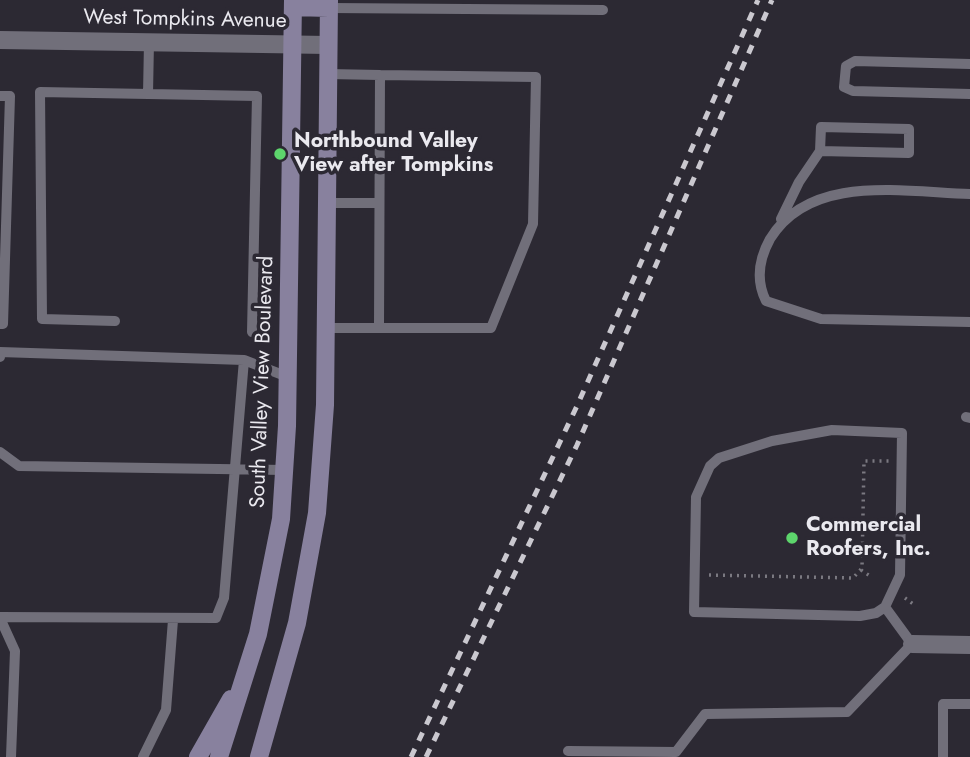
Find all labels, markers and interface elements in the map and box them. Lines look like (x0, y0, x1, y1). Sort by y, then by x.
street label: West Tompkins Avenue (83, 6, 287, 34)
place label: Northbound Valley View after Tompkins (294, 129, 493, 179)
marker: Northbound Valley View after Tompkins (272, 146, 288, 162)
street label: South Valley View Boulevard (246, 255, 280, 509)
place label: Commercial Roofers, Inc. (806, 513, 931, 563)
marker: Commercial Roofers, Inc. (784, 530, 800, 546)

